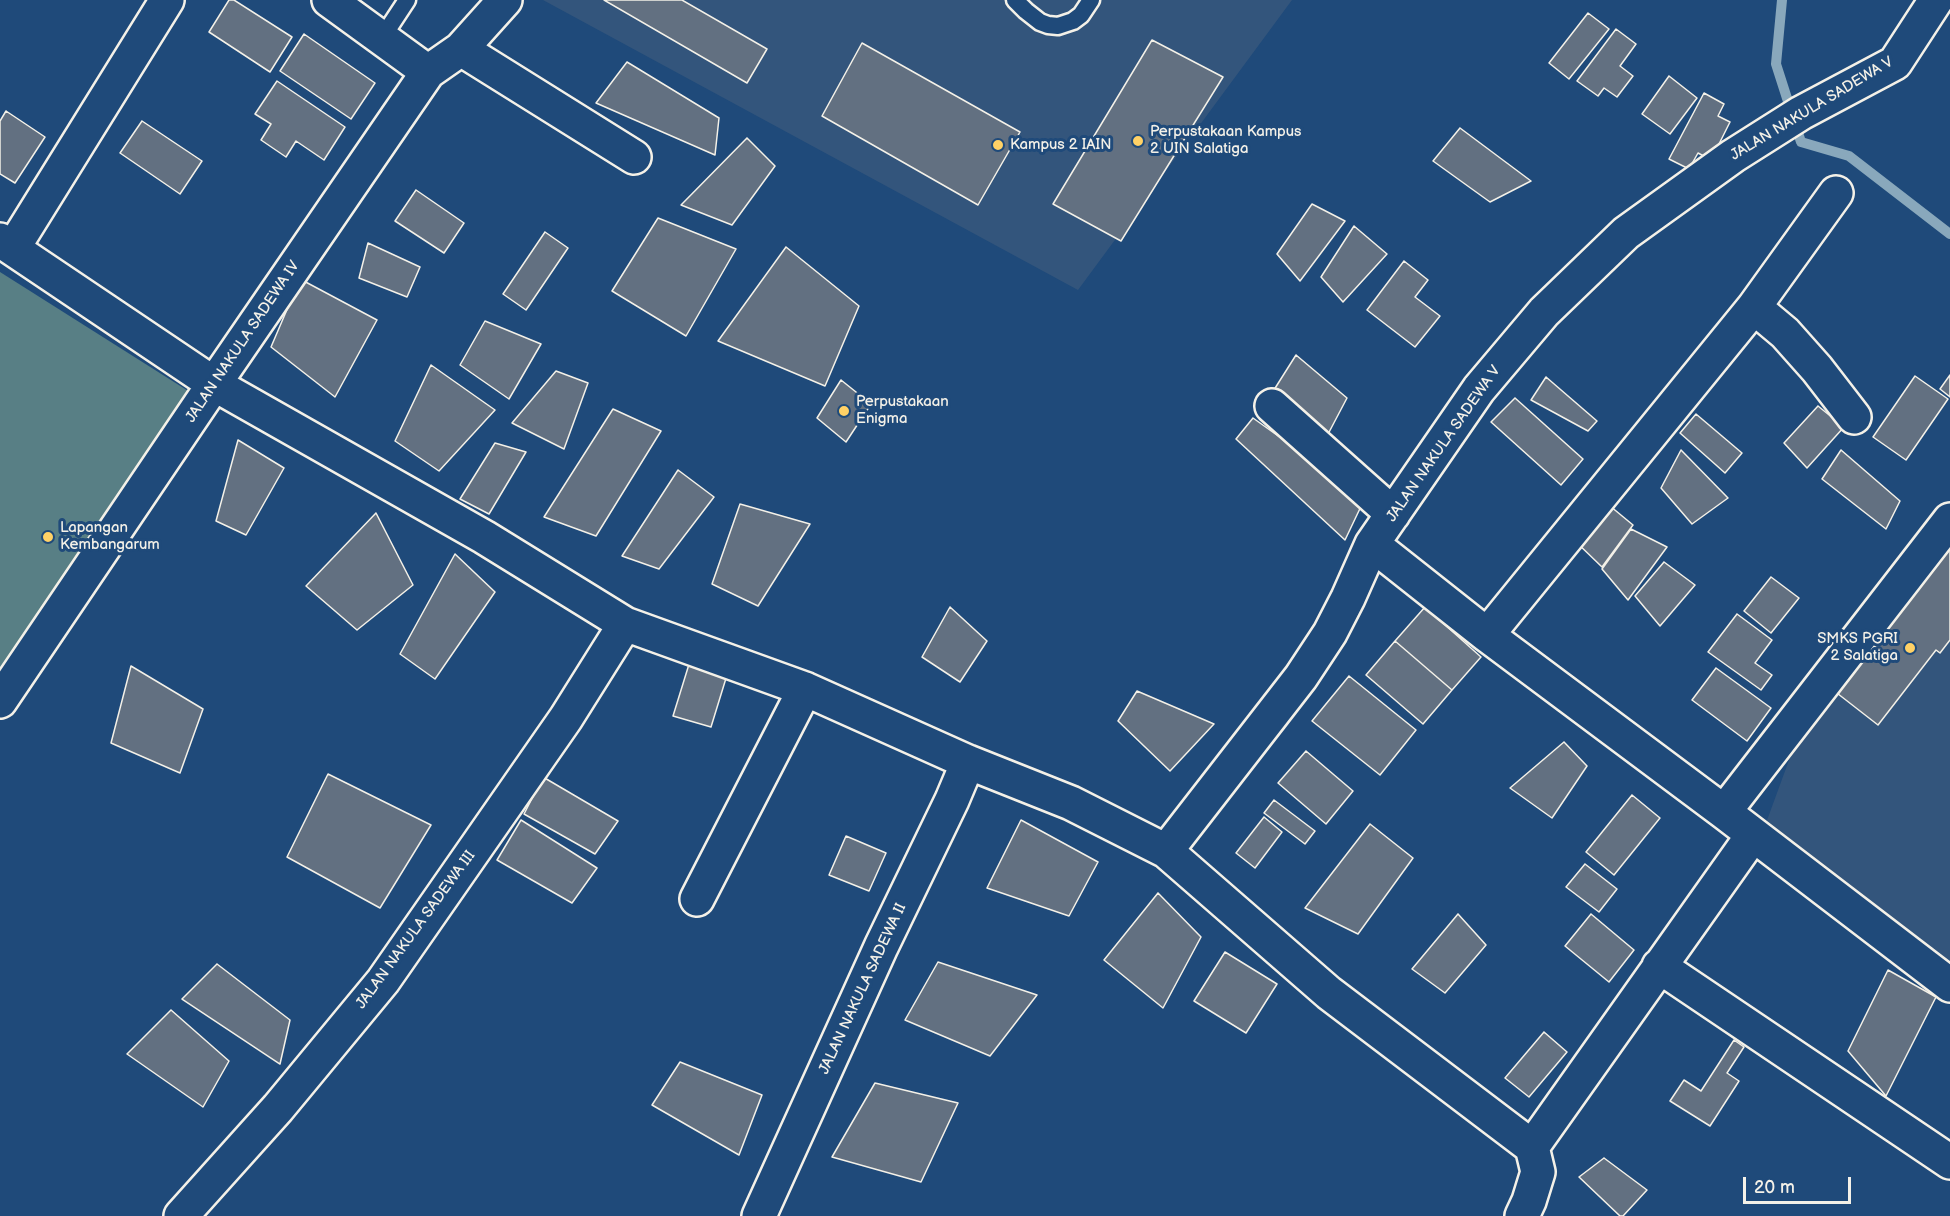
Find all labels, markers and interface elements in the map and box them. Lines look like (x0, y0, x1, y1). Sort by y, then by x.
street label: JALAN NAKULA SADEWA V (1727, 53, 1897, 165)
place label: Perpustakaan Kampus 2 UIN Salatiga (1150, 123, 1301, 158)
marker: Perpustakaan Kampus 2 UIN Salatiga (1131, 134, 1145, 148)
place label: Kampus 2 IAIN (1010, 136, 1111, 154)
marker: Kampus 2 IAIN (991, 138, 1005, 152)
street label: JALAN NAKULA SADEWA IV (182, 258, 304, 426)
street label: JALAN NAKULA SADEWA V (1383, 362, 1505, 526)
place label: Perpustakaan Enigma (856, 393, 949, 428)
marker: Perpustakaan Enigma (837, 404, 851, 418)
place label: Lapangan Kembangarum (60, 519, 160, 554)
marker: Lapangan Kembangarum (41, 530, 55, 544)
place label: SMKS PGRI 2 Salatiga (1817, 630, 1898, 665)
marker: SMKS PGRI 2 Salatiga (1903, 641, 1917, 655)
street label: JALAN NAKULA SADEWA III (353, 847, 479, 1013)
street label: JALAN NAKULA SADEWA II (815, 901, 911, 1077)
scale bar (1746, 1165, 1854, 1203)
text: 20 m (1754, 1177, 1795, 1198)

